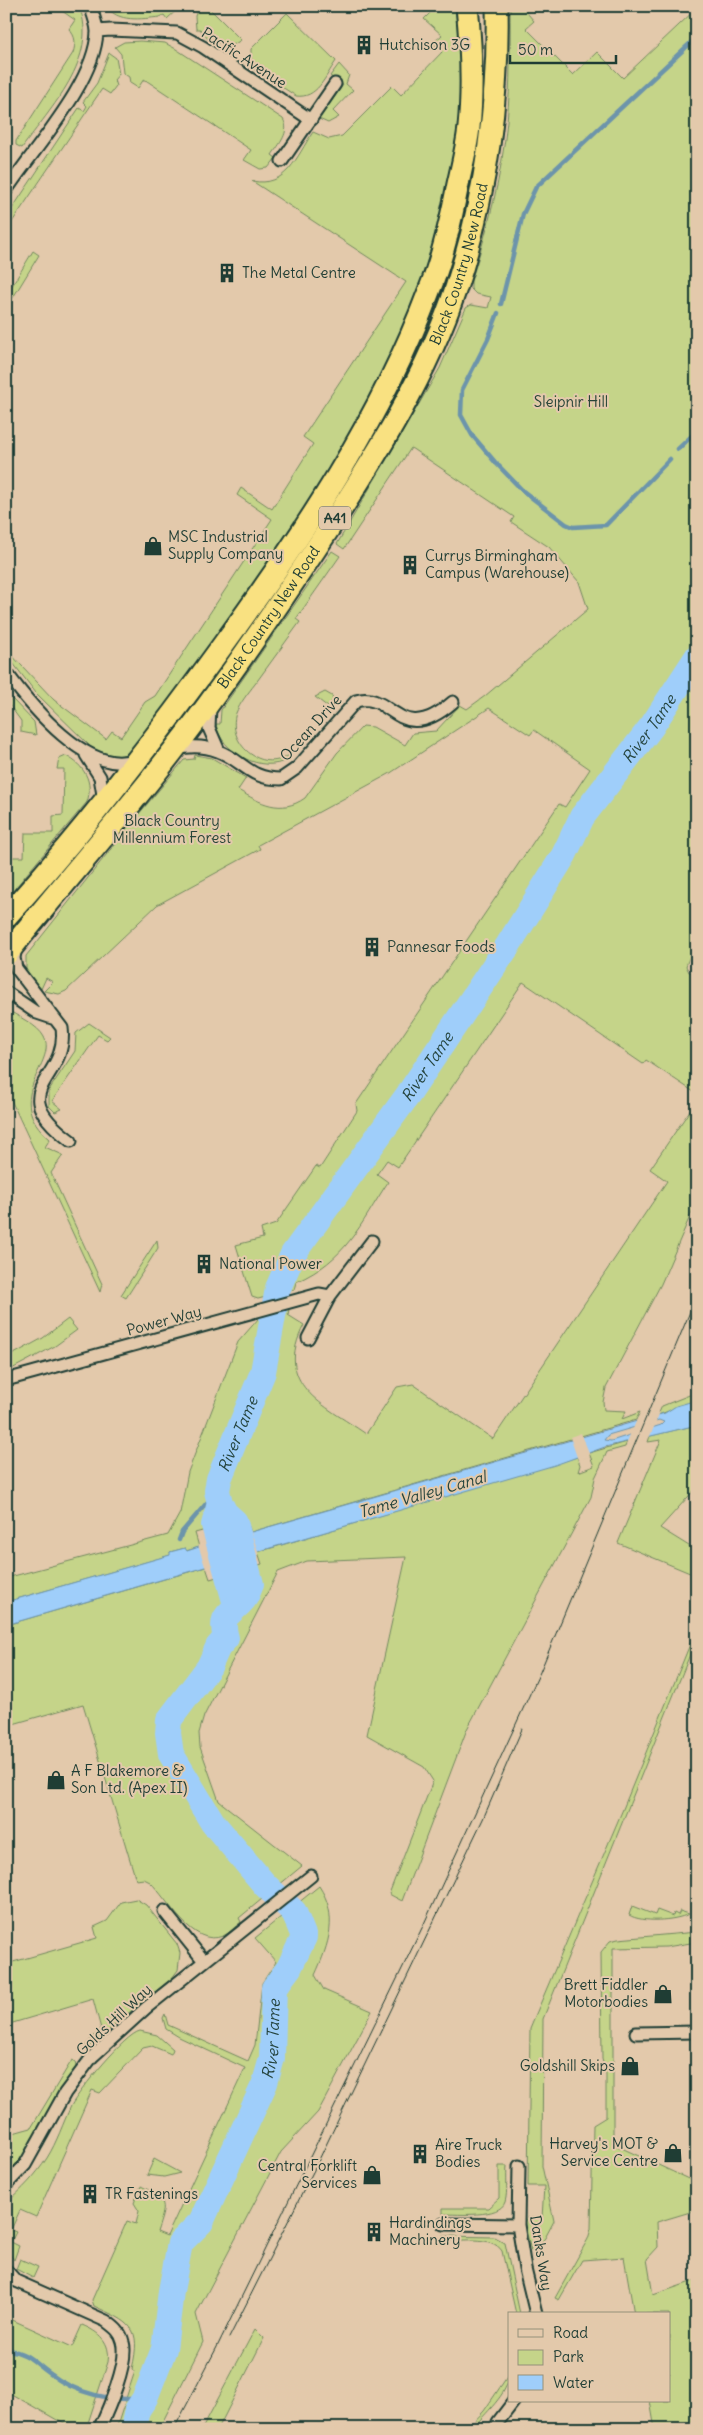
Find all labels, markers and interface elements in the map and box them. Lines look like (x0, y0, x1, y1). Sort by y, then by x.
street label: Pacific Avenue (198, 23, 291, 92)
scale bar (510, 32, 617, 64)
building icon: Hutchison 3G (353, 34, 375, 56)
place label: Hutchison 3G (379, 35, 470, 54)
text: 50 m (518, 40, 553, 59)
street label: Black Country New Road (425, 181, 492, 348)
building icon: The Metal Centre (216, 262, 238, 284)
place label: The Metal Centre (242, 263, 356, 282)
park label: Sleipnir Hill (534, 392, 608, 411)
road number: A41 (319, 506, 351, 530)
place label: MSC Industrial Supply Company (168, 527, 283, 563)
shop icon: MSC Industrial Supply Company (142, 535, 164, 557)
street label: Black Country New Road (213, 542, 324, 692)
place label: Currys Birmingham Campus (Warehouse) (425, 546, 569, 582)
building icon: Currys Birmingham Campus (Warehouse) (399, 554, 421, 576)
water label: River Tame (617, 689, 681, 767)
street label: Ocean Drive (276, 690, 346, 765)
park label: Black Country Millennium Forest (113, 811, 231, 847)
building icon: Pannesar Foods (361, 936, 383, 958)
place label: Pannesar Foods (387, 937, 495, 956)
water label: River Tame (397, 1027, 458, 1105)
building icon: National Power (193, 1253, 215, 1275)
place label: National Power (219, 1254, 322, 1273)
street label: Power Way (124, 1301, 203, 1340)
water label: River Tame (213, 1392, 262, 1475)
water label: Tame Valley Canal (356, 1466, 490, 1522)
place label: A F Blakemore & Son Ltd. (Apex II) (71, 1761, 187, 1797)
shop icon: A F Blakemore & Son Ltd. (Apex II) (45, 1769, 67, 1791)
place label: Brett Fiddler Motorbodies (564, 1975, 648, 2011)
street label: Golds Hill Way (72, 1980, 155, 2059)
shop icon: Brett Fiddler Motorbodies (652, 1983, 674, 2005)
water label: River Tame (257, 1998, 284, 2081)
shop icon: Goldshill Skips (619, 2055, 641, 2077)
place label: Goldshill Skips (520, 2056, 615, 2075)
place label: Harvey's MOT & Service Centre (549, 2134, 659, 2170)
place label: Aire Truck Bodies (435, 2135, 503, 2171)
shop icon: Harvey's MOT & Service Centre (662, 2142, 684, 2164)
building icon: Aire Truck Bodies (409, 2143, 431, 2165)
place label: Central Forklift Services (258, 2156, 357, 2192)
shop icon: Central Forklift Services (361, 2164, 383, 2186)
building icon: TR Fastenings (79, 2183, 101, 2205)
place label: TR Fastenings (105, 2184, 198, 2203)
place label: Hardindings Machinery (389, 2213, 471, 2249)
street label: Danks Way (526, 2214, 557, 2292)
building icon: Hardindings Machinery (363, 2221, 385, 2243)
legend (508, 2312, 670, 2402)
text: Road (553, 2323, 588, 2342)
text: Park (553, 2347, 584, 2366)
text: Water (553, 2373, 594, 2392)

